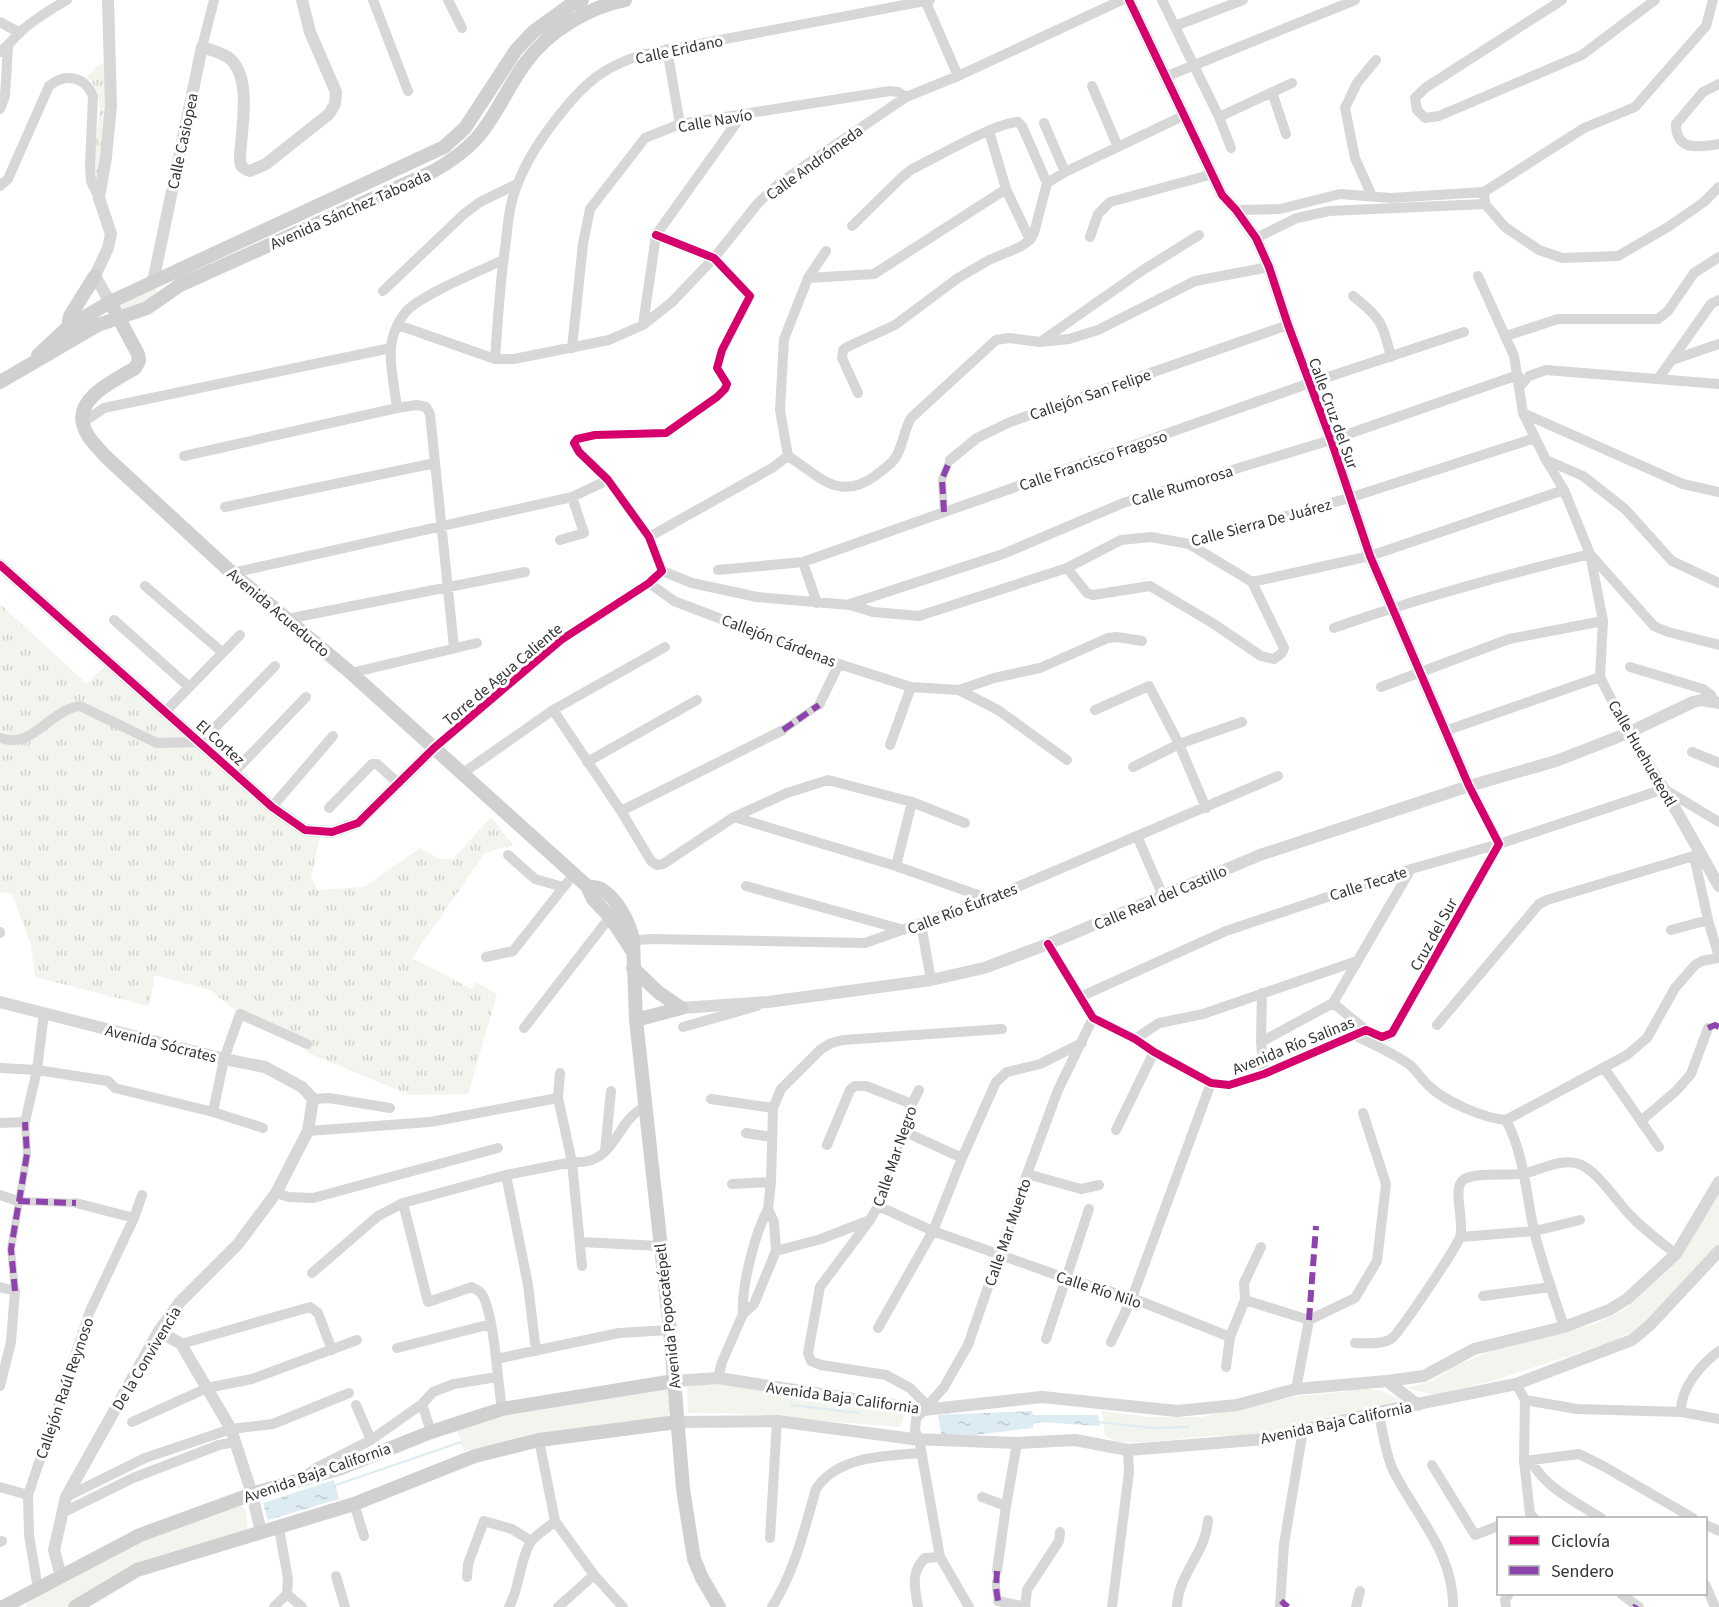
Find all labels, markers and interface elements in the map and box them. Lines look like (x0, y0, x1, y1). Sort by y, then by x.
street label: Calle Eridano (633, 30, 725, 70)
street label: Calle Casiopea (162, 91, 204, 191)
street label: Calle Navío (676, 104, 754, 138)
street label: Calle Andrómeda (762, 120, 868, 206)
street label: Avenida Sánchez Taboada (267, 165, 434, 255)
street label: Calle Cruz del Sur (1303, 355, 1364, 472)
street label: Callejón San Felipe (1027, 364, 1154, 426)
street label: Calle Francisco Fragoso (1016, 425, 1170, 497)
street label: Calle Rumorosa (1129, 460, 1236, 512)
street label: Calle Sierra De Juárez (1189, 494, 1334, 552)
street label: Avenida Acueducto (222, 563, 334, 662)
street label: Callejón Cárdenas (718, 609, 839, 673)
street label: Torre de Agua Caliente (438, 618, 567, 731)
street label: Calle Huehueteotl (1603, 696, 1682, 811)
street label: El Cortez (191, 715, 250, 771)
street label: Calle Real del Castillo (1091, 860, 1230, 936)
street label: Calle Tecate (1327, 861, 1410, 907)
street label: Calle Río Éufrates (904, 878, 1021, 940)
street label: Cruz del Sur (1405, 894, 1463, 975)
street label: Avenida Río Salinas (1229, 1011, 1358, 1080)
street label: Avenida Sócrates (103, 1019, 219, 1069)
street label: Calle Mar Negro (867, 1103, 922, 1210)
street label: Calle Mar Muerto (979, 1175, 1037, 1289)
street label: Avenida Popocatépetl (649, 1242, 687, 1390)
street label: Calle Río Nilo (1053, 1266, 1144, 1314)
street label: De la Convivencia (107, 1302, 187, 1415)
street label: Callejón Raúl Reynoso (30, 1315, 99, 1462)
street label: Avenida Baja California (765, 1376, 921, 1420)
street label: Avenida Baja California (1259, 1396, 1414, 1450)
street label: Avenida Baja California (241, 1437, 394, 1508)
legend (1497, 1517, 1707, 1595)
text: Ciclovía (1551, 1529, 1610, 1554)
text: Sendero (1551, 1559, 1614, 1584)

